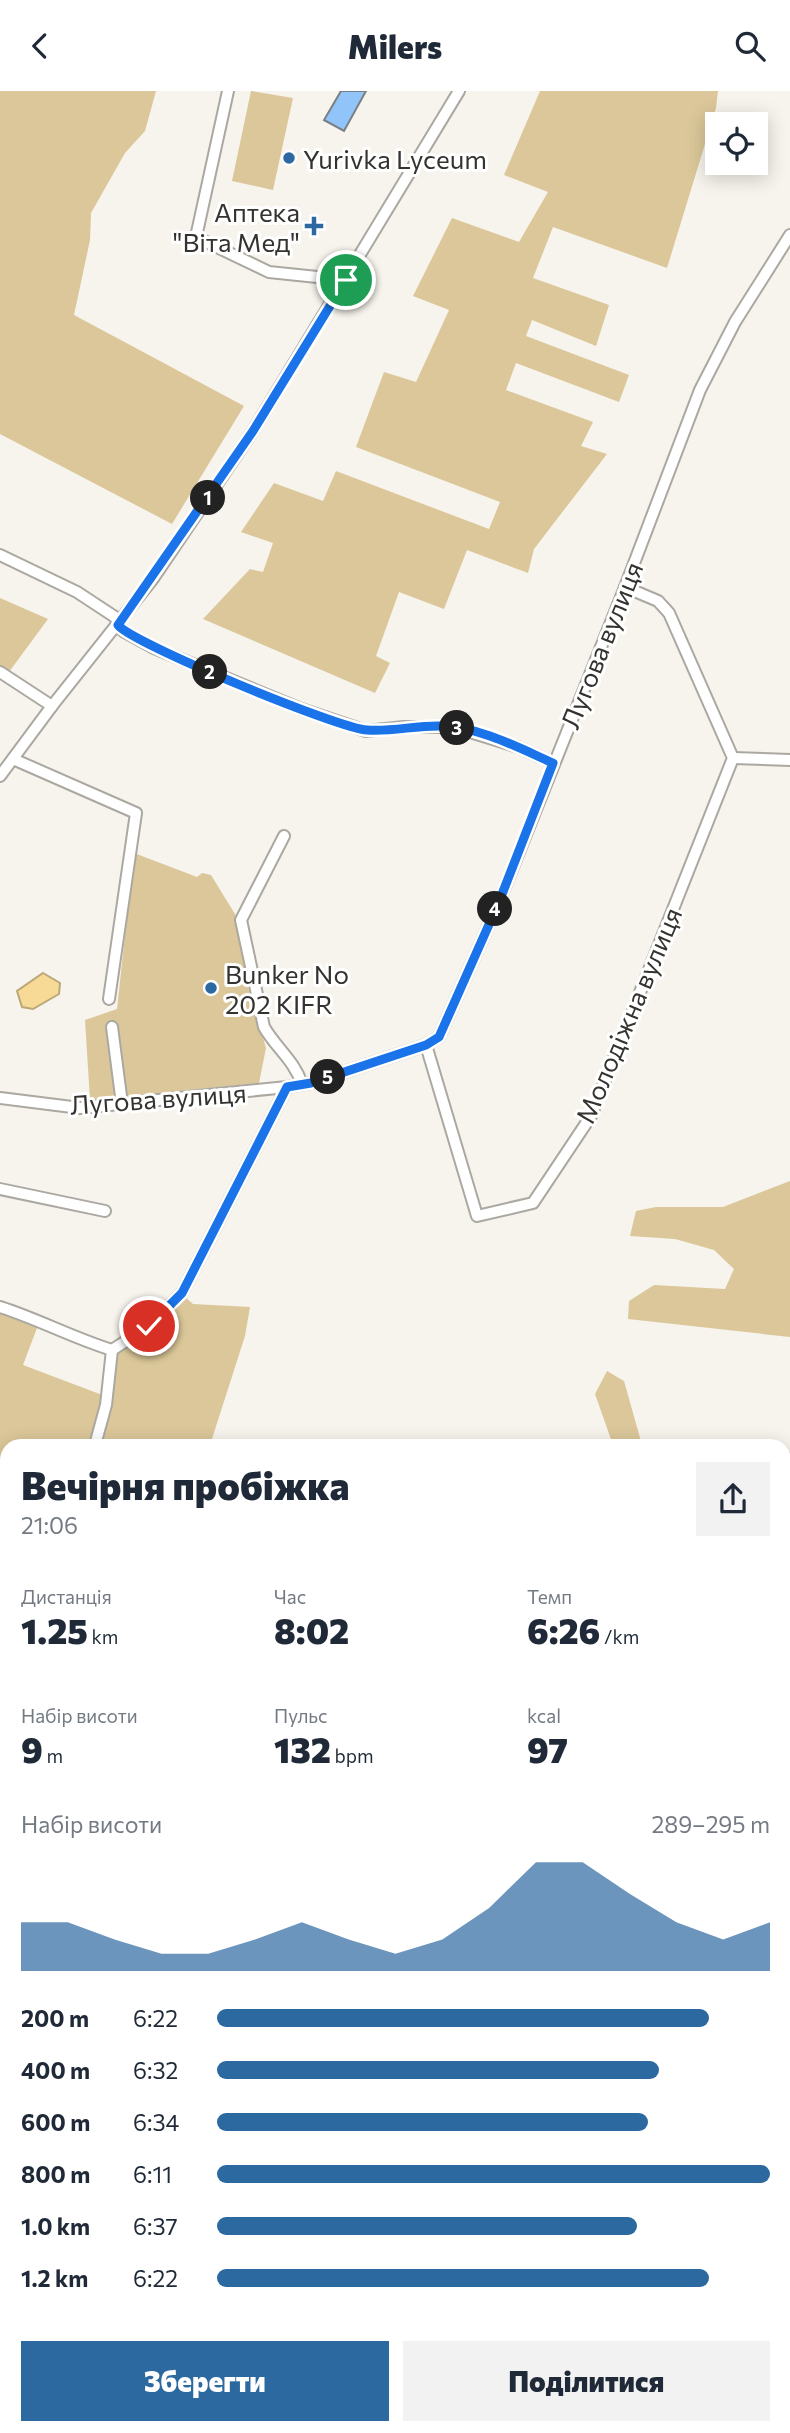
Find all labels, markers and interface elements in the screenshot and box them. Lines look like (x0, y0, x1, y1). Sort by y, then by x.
text: Milers (348, 26, 442, 66)
icon: back (21, 27, 59, 65)
icon: search (731, 27, 769, 65)
map controls (705, 112, 768, 175)
button: locate (705, 112, 768, 175)
place label: Yurivka Lyceum (303, 143, 487, 174)
marker: Yurivka Lyceum (281, 150, 297, 166)
place label: Аптека "Віта Мед" (173, 196, 300, 257)
marker: Аптека "Віта Мед" (306, 218, 322, 234)
pin (316, 250, 376, 310)
icon: arrive (327, 261, 365, 299)
pin: 1 (190, 481, 226, 515)
text: 1 (203, 486, 212, 509)
street label: Лугова вулиця (553, 557, 649, 733)
pin: 2 (192, 655, 228, 689)
text: 2 (204, 660, 215, 683)
pin: 3 (440, 711, 475, 745)
text: 3 (451, 716, 462, 739)
pin: 4 (477, 891, 512, 927)
text: 4 (489, 897, 500, 920)
street label: Молодіжна вулиця (569, 902, 687, 1128)
place label: Bunker No 202 KIFR (225, 958, 349, 1019)
marker: Bunker No 202 KIFR (203, 980, 219, 996)
pin: 5 (310, 1059, 346, 1095)
text: 5 (322, 1065, 333, 1088)
street label: Лугова вулиця (69, 1076, 247, 1120)
pin (119, 1296, 179, 1356)
icon: check (130, 1307, 168, 1345)
text: Вечірня пробіжка (21, 1461, 350, 1508)
button: share (696, 1462, 770, 1536)
text: 21:06 (21, 1511, 78, 1539)
text: Дистанція (21, 1585, 112, 1608)
text: Час (274, 1585, 306, 1608)
text: Темп (527, 1585, 572, 1608)
text: 1.25 (21, 1608, 88, 1651)
text: 8:02 (274, 1608, 349, 1651)
text: 6:26 (527, 1608, 600, 1651)
text: km (88, 1625, 118, 1648)
text: /km (600, 1625, 639, 1648)
text: Набір висоти (21, 1704, 138, 1727)
text: Пульс (274, 1704, 328, 1727)
text: kcal (527, 1704, 561, 1727)
text: 9 (21, 1727, 43, 1770)
text: 132 (274, 1727, 331, 1770)
text: 97 (527, 1727, 568, 1770)
text: m (43, 1744, 63, 1767)
text: bpm (331, 1744, 374, 1767)
text: Набір висоти (21, 1810, 162, 1838)
text: 289–295 m (652, 1810, 770, 1838)
text: 200 m (21, 2004, 89, 2032)
text: 6:22 (133, 2004, 178, 2032)
text: 400 m (21, 2056, 90, 2084)
text: 6:32 (133, 2056, 178, 2084)
text: 600 m (21, 2108, 90, 2136)
text: 6:34 (133, 2108, 179, 2136)
text: 800 m (21, 2160, 90, 2188)
text: 6:11 (133, 2160, 172, 2188)
text: 1.0 km (21, 2212, 90, 2240)
text: 6:37 (133, 2212, 178, 2240)
text: 1.2 km (21, 2264, 88, 2292)
text: 6:22 (133, 2264, 178, 2292)
button: Зберегти (21, 2341, 389, 2421)
button: Поділитися (403, 2341, 770, 2421)

